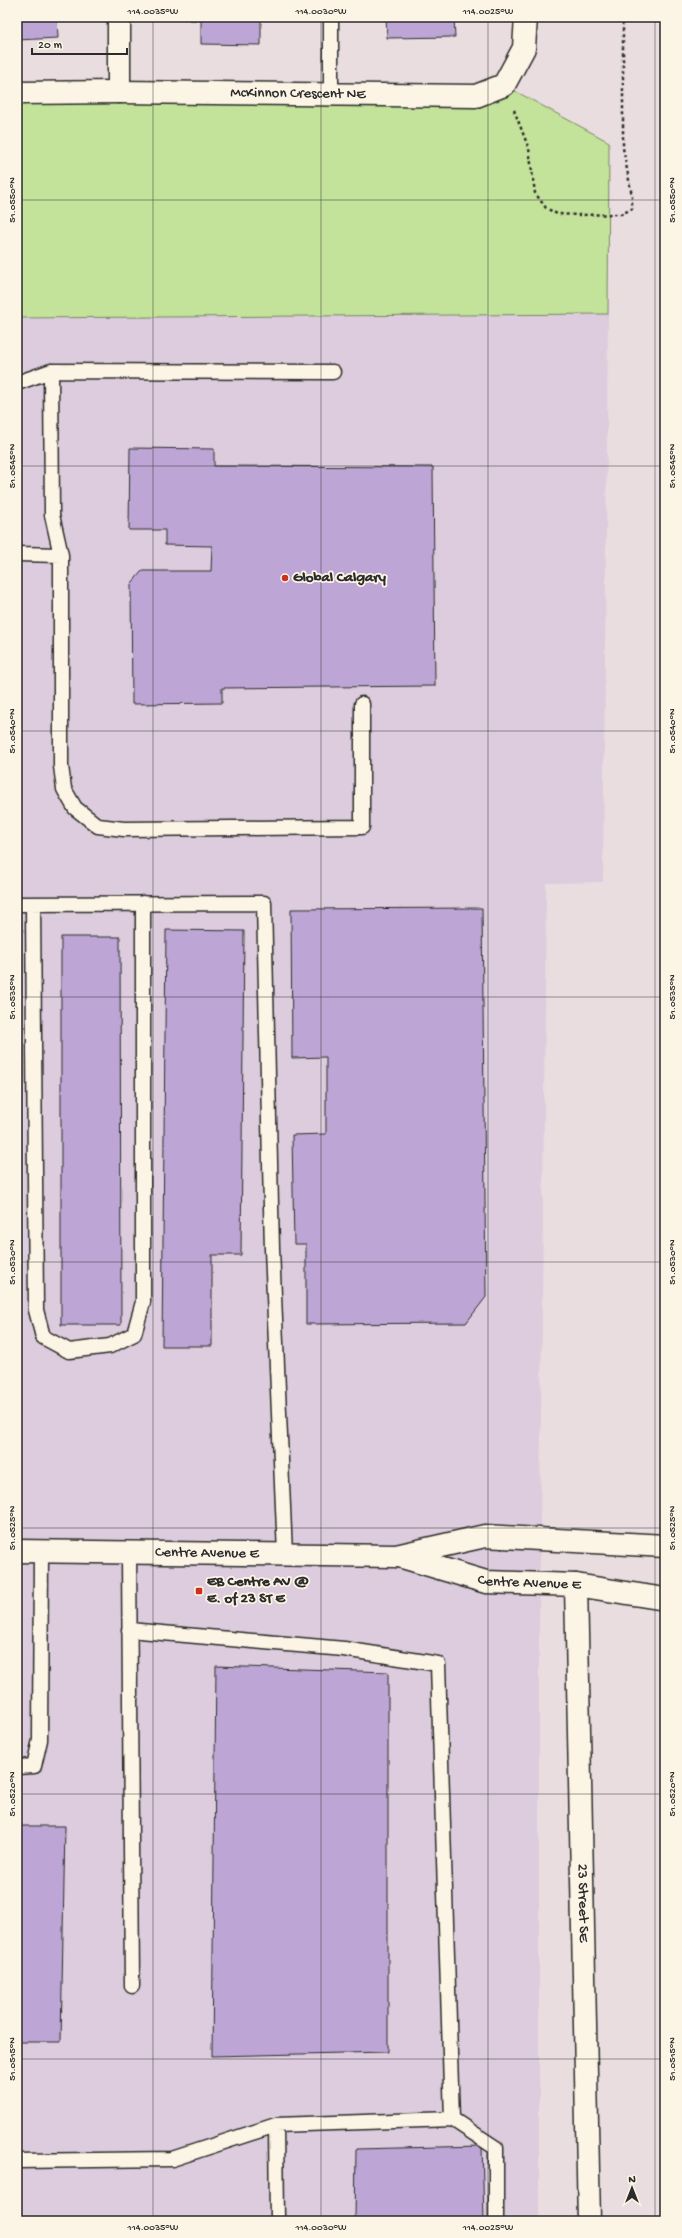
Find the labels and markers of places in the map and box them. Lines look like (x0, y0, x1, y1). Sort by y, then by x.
place label: Global Calgary (293, 569, 387, 587)
marker: Global Calgary (280, 573, 290, 583)
place label: EB Centre AV @ E. of 23 ST E (207, 1573, 309, 1608)
marker: EB Centre AV @ E. of 23 ST E (194, 1586, 204, 1596)

